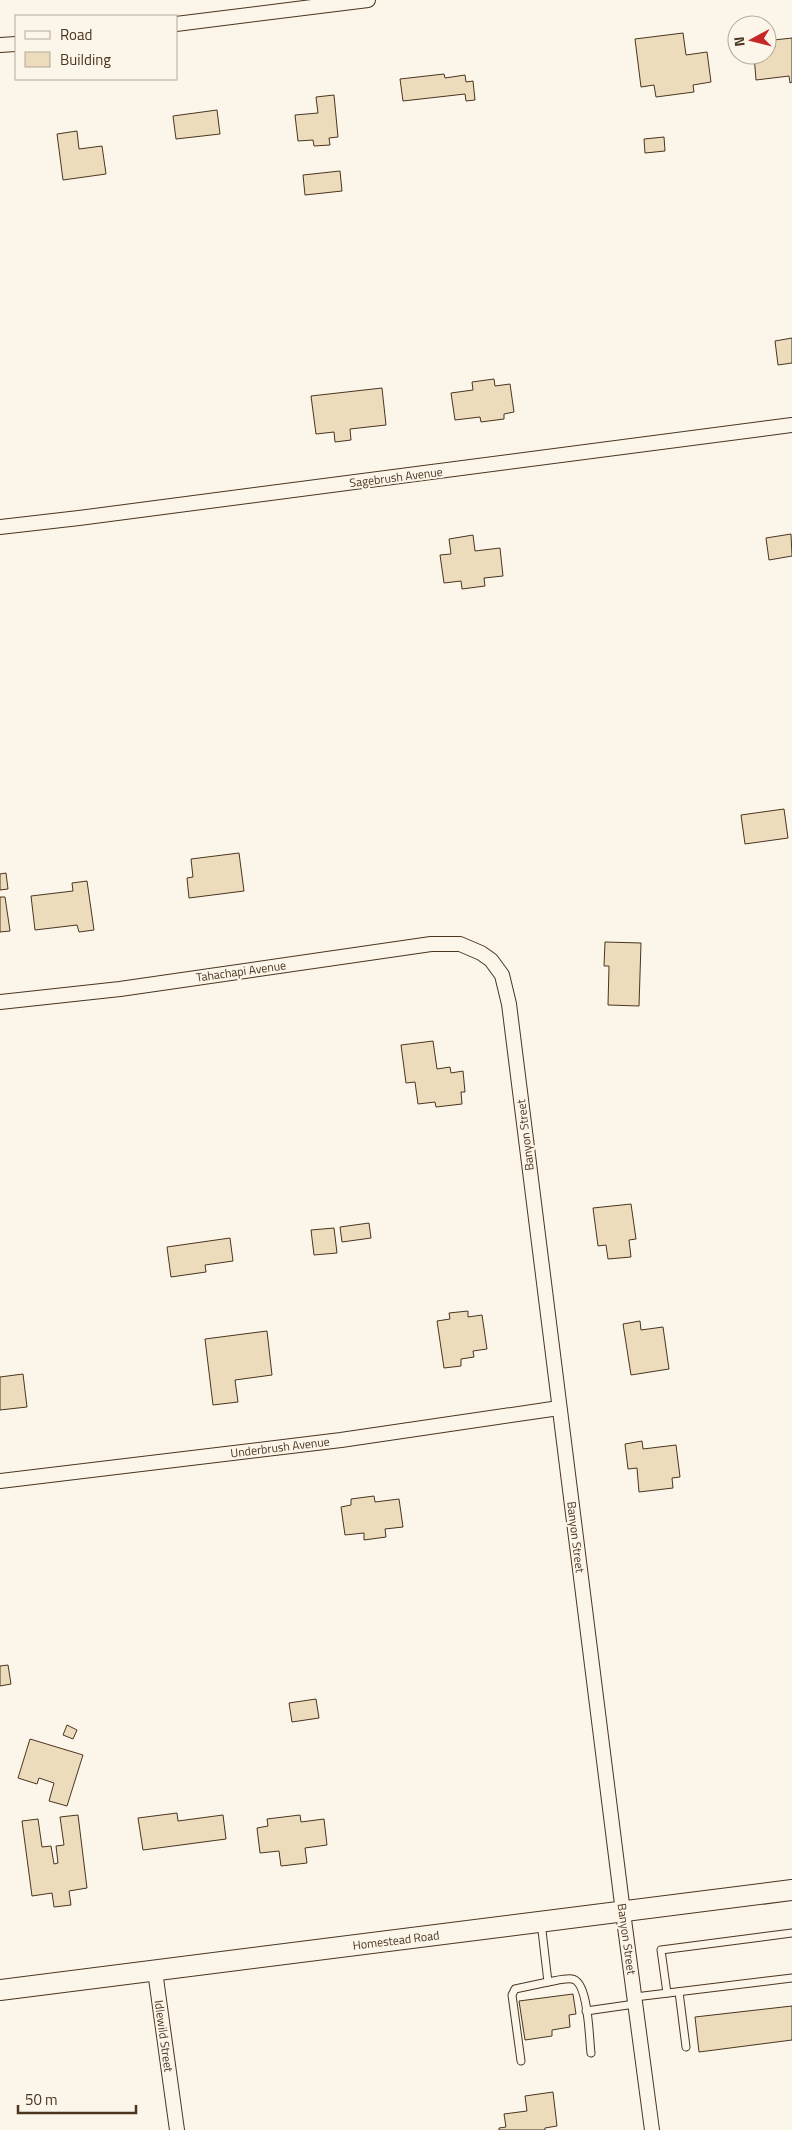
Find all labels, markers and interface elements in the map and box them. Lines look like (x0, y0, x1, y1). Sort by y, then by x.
legend (15, 15, 178, 80)
north arrow (727, 15, 777, 65)
text: Road (60, 23, 92, 46)
text: N (728, 36, 750, 48)
text: Building (60, 48, 111, 71)
street label: Sagebrush Avenue (348, 462, 444, 492)
street label: Tahachapi Avenue (195, 955, 287, 987)
street label: Banyon Street (511, 1097, 539, 1172)
street label: Underbrush Avenue (229, 1431, 331, 1463)
street label: Banyon Street (562, 1500, 590, 1575)
street label: Banyon Street (613, 1902, 642, 1977)
street label: Homestead Road (352, 1925, 440, 1955)
street label: Idlewild Street (150, 1999, 179, 2074)
scale bar (18, 2082, 135, 2114)
text: 50 m (25, 2088, 58, 2111)

